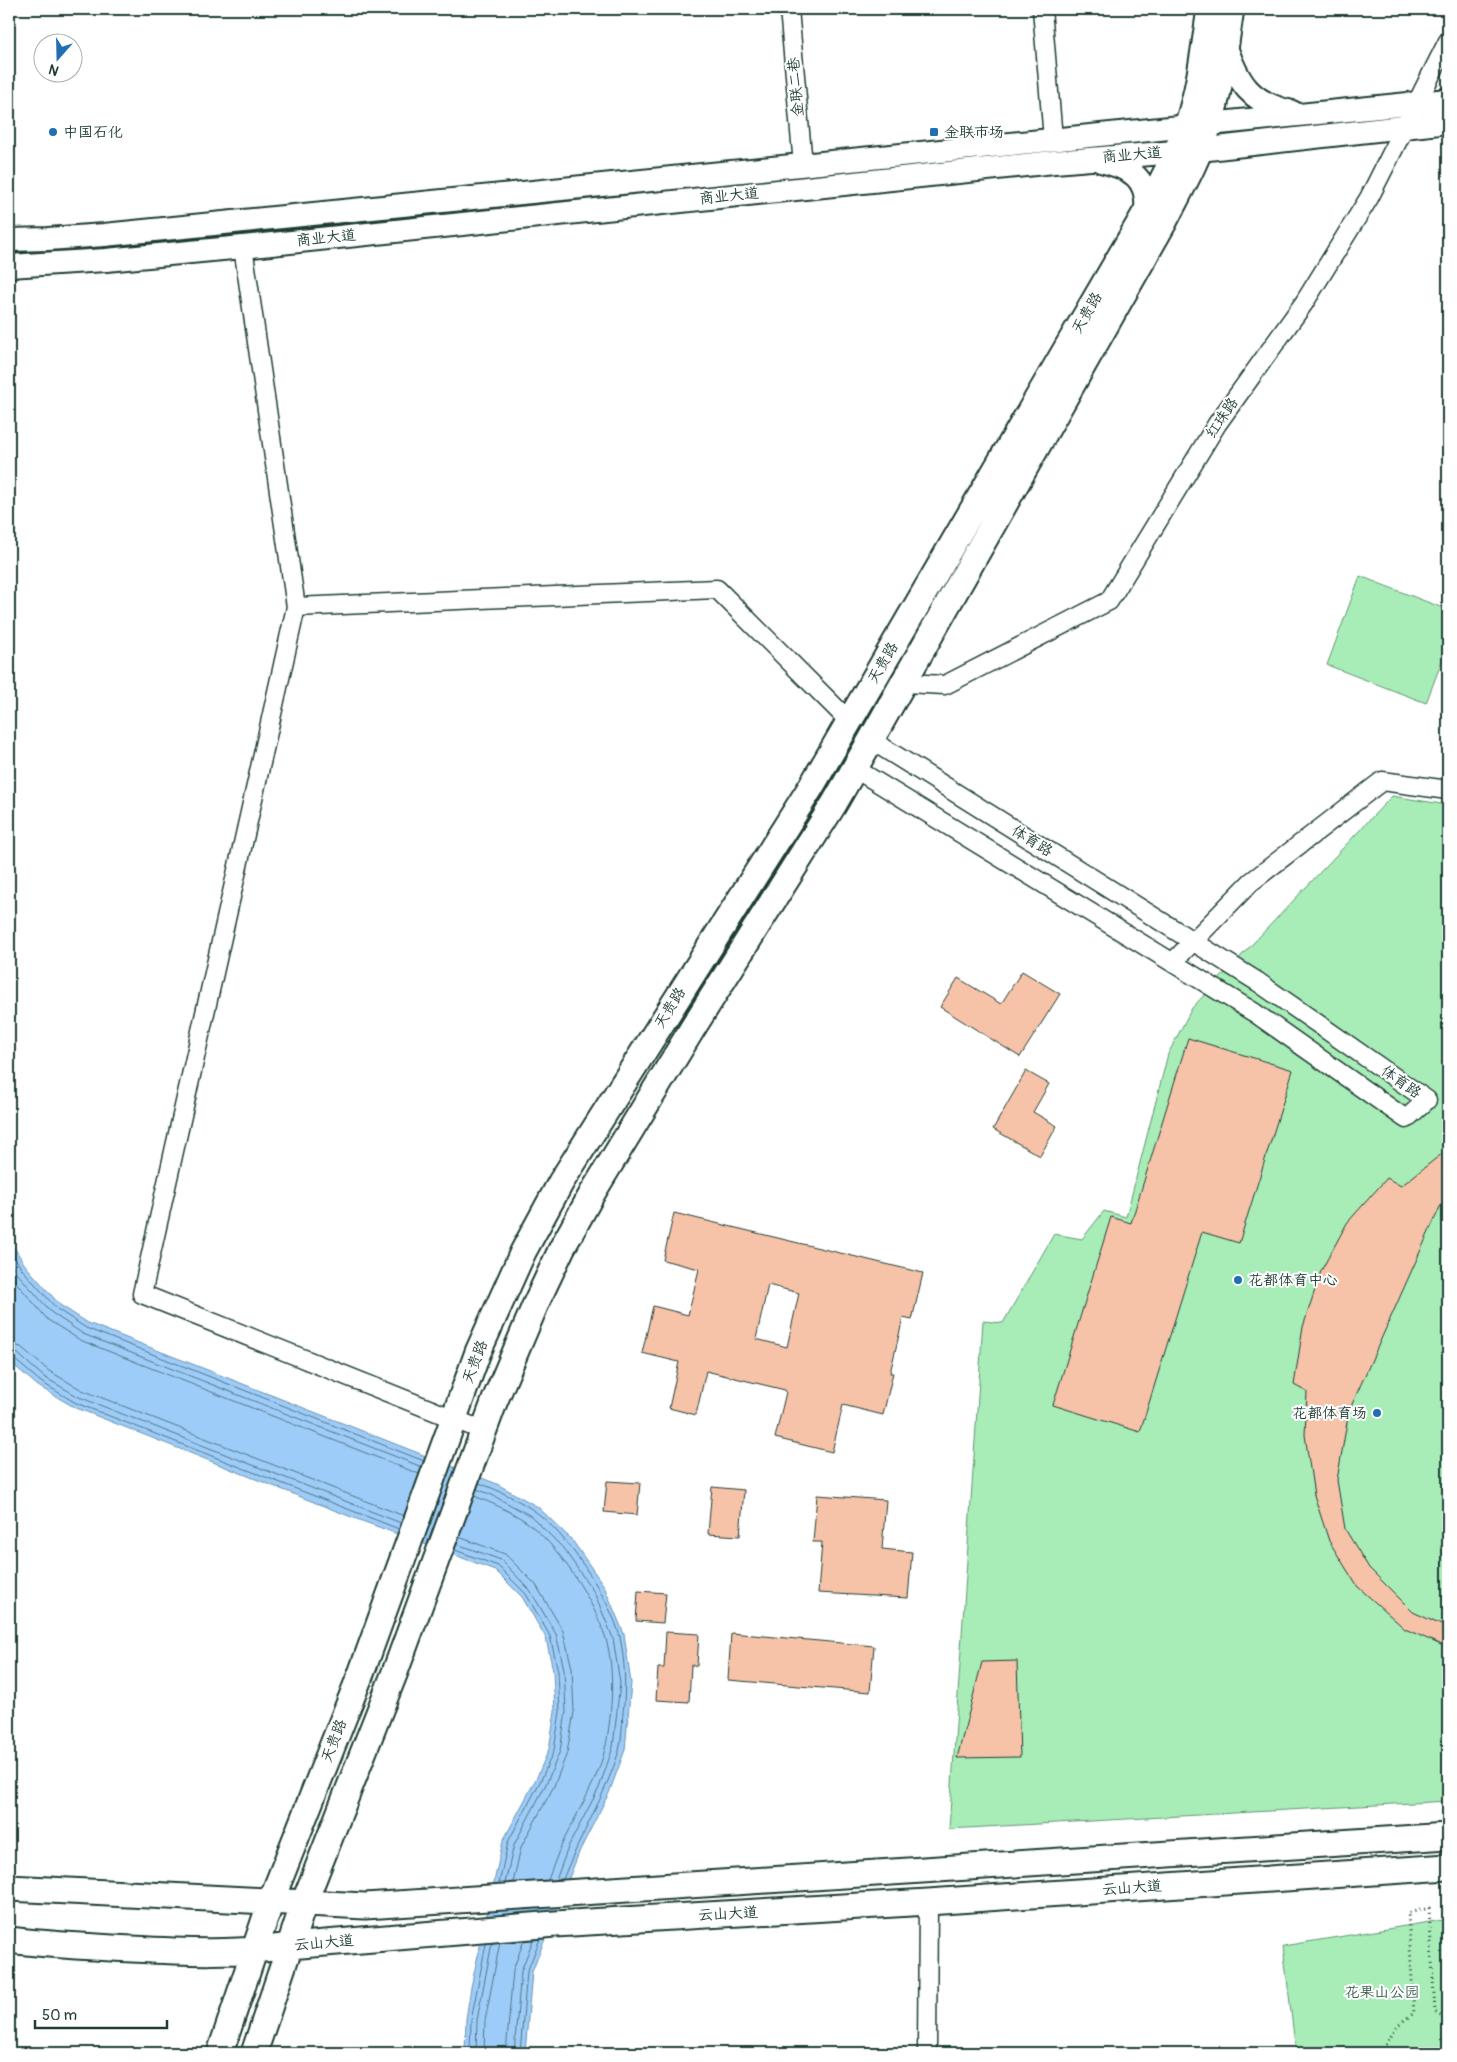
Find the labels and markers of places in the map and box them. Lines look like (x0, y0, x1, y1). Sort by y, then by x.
place label: 中国石化 (63, 123, 123, 142)
place label: 金联市场 (944, 123, 1004, 142)
marker: 中国石化 (47, 126, 59, 138)
marker: 金联市场 (928, 126, 940, 138)
place label: 花都体育中心 (1248, 1271, 1338, 1290)
marker: 花都体育中心 (1232, 1274, 1244, 1286)
place label: 花都体育场 (1292, 1404, 1367, 1423)
marker: 花都体育场 (1371, 1407, 1383, 1419)

